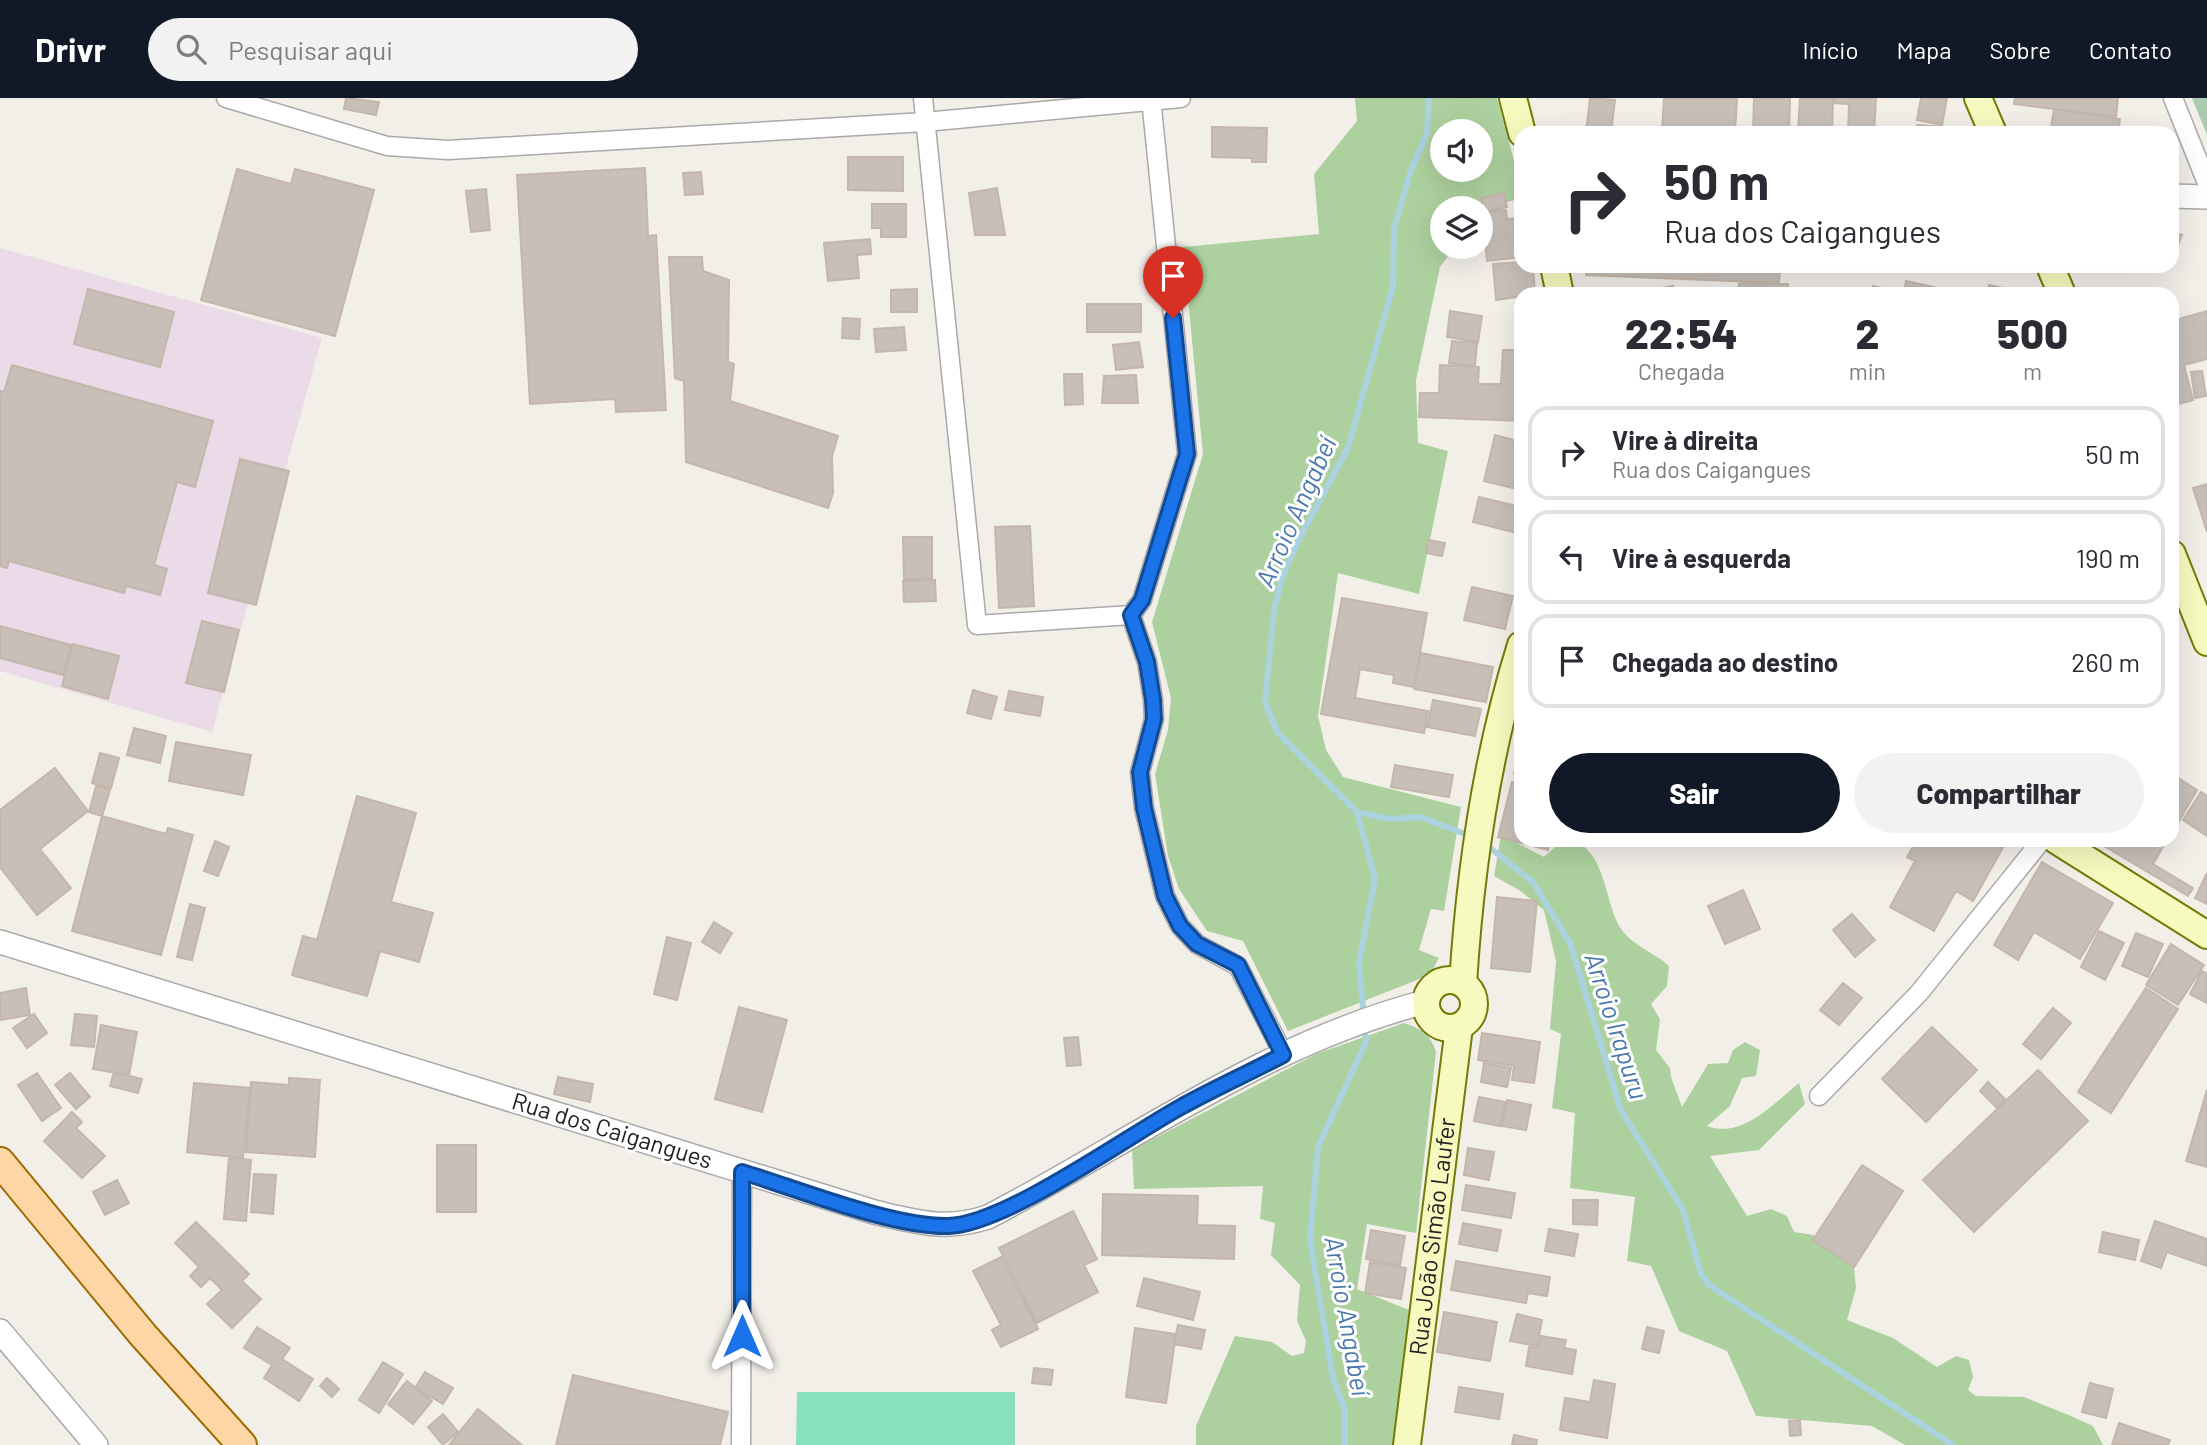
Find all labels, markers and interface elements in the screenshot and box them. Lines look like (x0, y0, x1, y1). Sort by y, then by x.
search box (148, 18, 638, 81)
text: Drivr (35, 29, 106, 69)
icon: search (172, 30, 210, 68)
text: Pesquisar aqui (228, 34, 393, 65)
text: Início (1803, 35, 1859, 64)
text: Mapa (1897, 35, 1951, 64)
text: Sobre (1989, 35, 2051, 64)
text: Contato (2089, 35, 2172, 64)
map controls (1430, 119, 1493, 259)
button: sound (1430, 119, 1493, 182)
text: 50 m (1664, 151, 1769, 210)
icon: right (1549, 154, 1640, 245)
button: layers (1430, 196, 1493, 259)
text: Rua dos Caigangues (1664, 211, 1941, 249)
pin (1143, 246, 1203, 318)
icon: arrive (1154, 257, 1192, 295)
text: 22:54 (1625, 307, 1738, 357)
text: 2 (1855, 307, 1879, 357)
text: 500 (1997, 307, 2068, 357)
text: Chegada (1638, 357, 1725, 385)
text: min (1849, 357, 1886, 385)
text: m (2023, 357, 2042, 385)
text: Vire à direita (1612, 424, 1758, 455)
water label: Arroio Angabeí (1248, 430, 1342, 591)
icon: right (1553, 434, 1591, 472)
text: 50 m (2085, 438, 2140, 469)
text: Rua dos Caigangues (1612, 455, 1811, 483)
icon: left (1553, 538, 1591, 576)
text: Vire à esquerda (1612, 542, 1791, 573)
text: 190 m (2076, 542, 2140, 573)
icon: arrive (1553, 642, 1591, 680)
text: Chegada ao destino (1612, 646, 1838, 677)
text: 260 m (2071, 646, 2140, 677)
button: Sair (1549, 753, 1840, 833)
button: Compartilhar (1854, 753, 2144, 833)
water label: Arroio Irapuru (1579, 949, 1656, 1103)
street label: Rua dos Caigangues (509, 1085, 716, 1174)
street label: Rua João Simão Laufer (1402, 1116, 1461, 1357)
water label: Arroio Angabeí (1319, 1234, 1378, 1399)
position arrow (705, 1299, 779, 1373)

